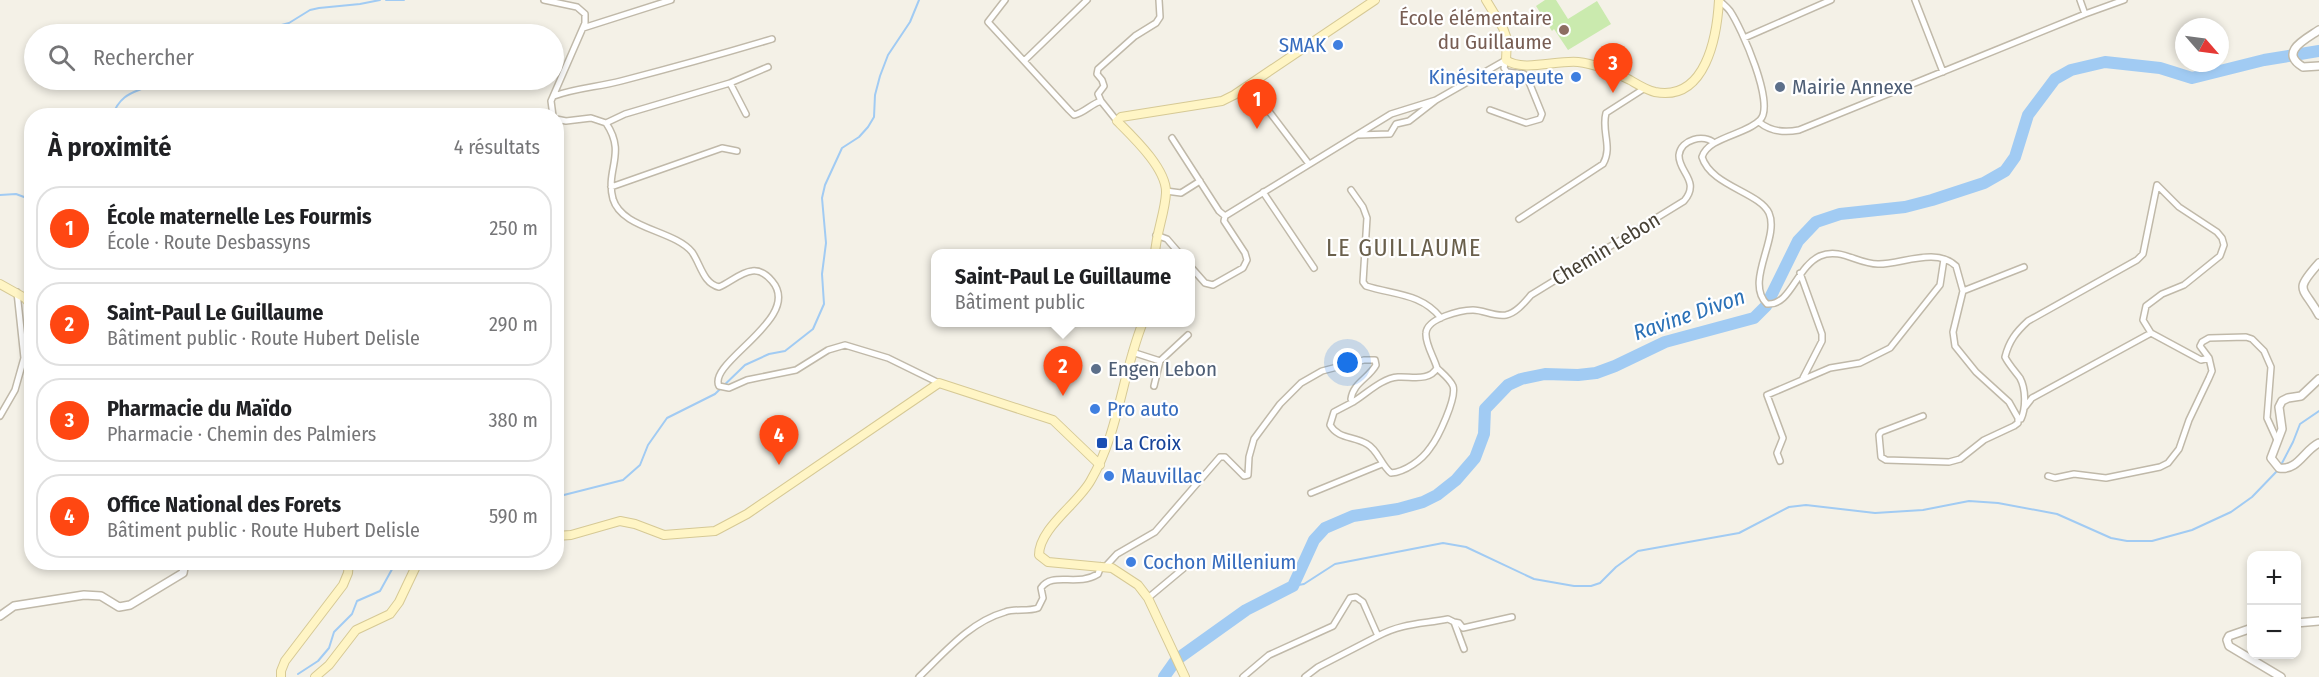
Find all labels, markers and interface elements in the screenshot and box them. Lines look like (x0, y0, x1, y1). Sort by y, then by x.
place label: École élémentaire du Guillaume (1399, 5, 1552, 55)
north arrow (2175, 18, 2229, 72)
marker: École élémentaire du Guillaume (1557, 23, 1571, 37)
search box (24, 24, 564, 90)
place label: SMAK (1279, 32, 1327, 58)
marker: SMAK (1331, 38, 1345, 52)
icon: search (45, 41, 78, 74)
text: Rechercher (93, 44, 194, 71)
pin: 3 (1594, 44, 1632, 93)
place label: Kinésiterapeute (1429, 64, 1564, 90)
marker: Kinésiterapeute (1569, 70, 1583, 84)
place label: Mairie Annexe (1792, 74, 1913, 100)
pin: 1 (1238, 80, 1276, 129)
marker: Mairie Annexe (1773, 80, 1787, 94)
text: À proximité (48, 132, 171, 163)
text: 4 résultats (454, 135, 540, 159)
text: École maternelle Les Fourmis (107, 203, 372, 230)
street label: Chemin Lebon (1547, 206, 1665, 292)
text: 1 (65, 216, 74, 240)
text: 250 m (490, 216, 538, 240)
text: École · Route Desbassyns (107, 230, 311, 254)
district label: LE GUILLAUME (1326, 234, 1482, 262)
popup (931, 249, 1195, 327)
text: Saint-Paul Le Guillaume (955, 263, 1171, 290)
water label: Ravine Divon (1630, 283, 1749, 346)
text: Bâtiment public (955, 290, 1085, 314)
text: Saint-Paul Le Guillaume (107, 299, 323, 326)
text: 2 (65, 312, 74, 336)
text: 290 m (489, 312, 538, 336)
text: Bâtiment public · Route Hubert Delisle (107, 326, 420, 350)
pin: 2 (1044, 346, 1082, 396)
your location (1333, 348, 1362, 377)
place label: Engen Lebon (1108, 356, 1217, 382)
marker: Engen Lebon (1089, 362, 1103, 376)
text: Pharmacie du Maïdo (107, 395, 292, 422)
place label: Pro auto (1107, 396, 1179, 422)
marker: Pro auto (1088, 402, 1102, 416)
text: 3 (65, 408, 74, 432)
text: 380 m (488, 408, 538, 432)
pin: 4 (760, 416, 798, 465)
text: Pharmacie · Chemin des Palmiers (107, 422, 376, 446)
place label: La Croix (1114, 430, 1182, 456)
marker: La Croix (1095, 436, 1109, 450)
place label: Mauvillac (1121, 463, 1202, 489)
marker: Mauvillac (1102, 469, 1116, 483)
text: Office National des Forets (107, 491, 341, 518)
text: 4 (64, 504, 75, 528)
text: 590 m (489, 504, 538, 528)
text: Bâtiment public · Route Hubert Delisle (107, 518, 420, 542)
place label: Cochon Millenium (1143, 549, 1296, 575)
map controls (2247, 551, 2301, 659)
button: + (2247, 551, 2301, 605)
marker: Cochon Millenium (1124, 555, 1138, 569)
button: − (2247, 605, 2301, 659)

